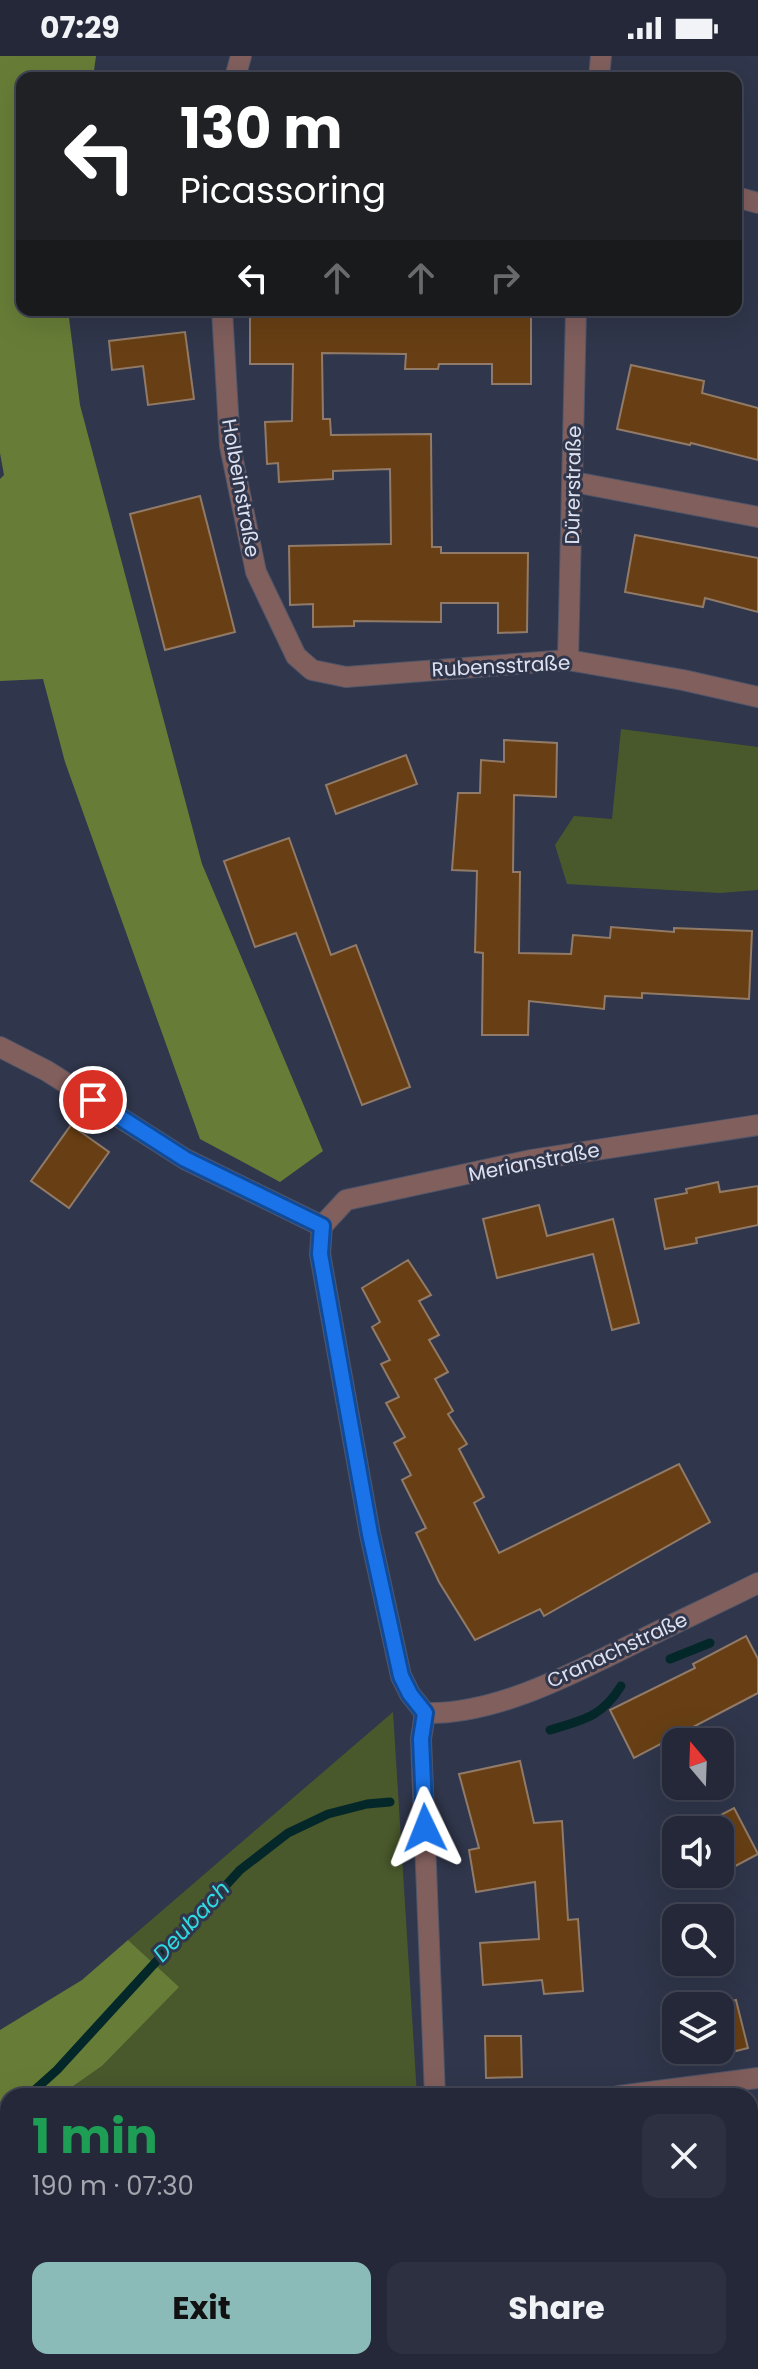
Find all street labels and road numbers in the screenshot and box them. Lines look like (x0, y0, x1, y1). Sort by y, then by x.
street label: Holbeinstraße (215, 417, 267, 559)
street label: Dürerstraße (558, 425, 588, 545)
street label: Rubensstraße (431, 648, 571, 684)
street label: Merianstraße (466, 1136, 602, 1188)
street label: Cranachstraße (542, 1605, 692, 1695)

